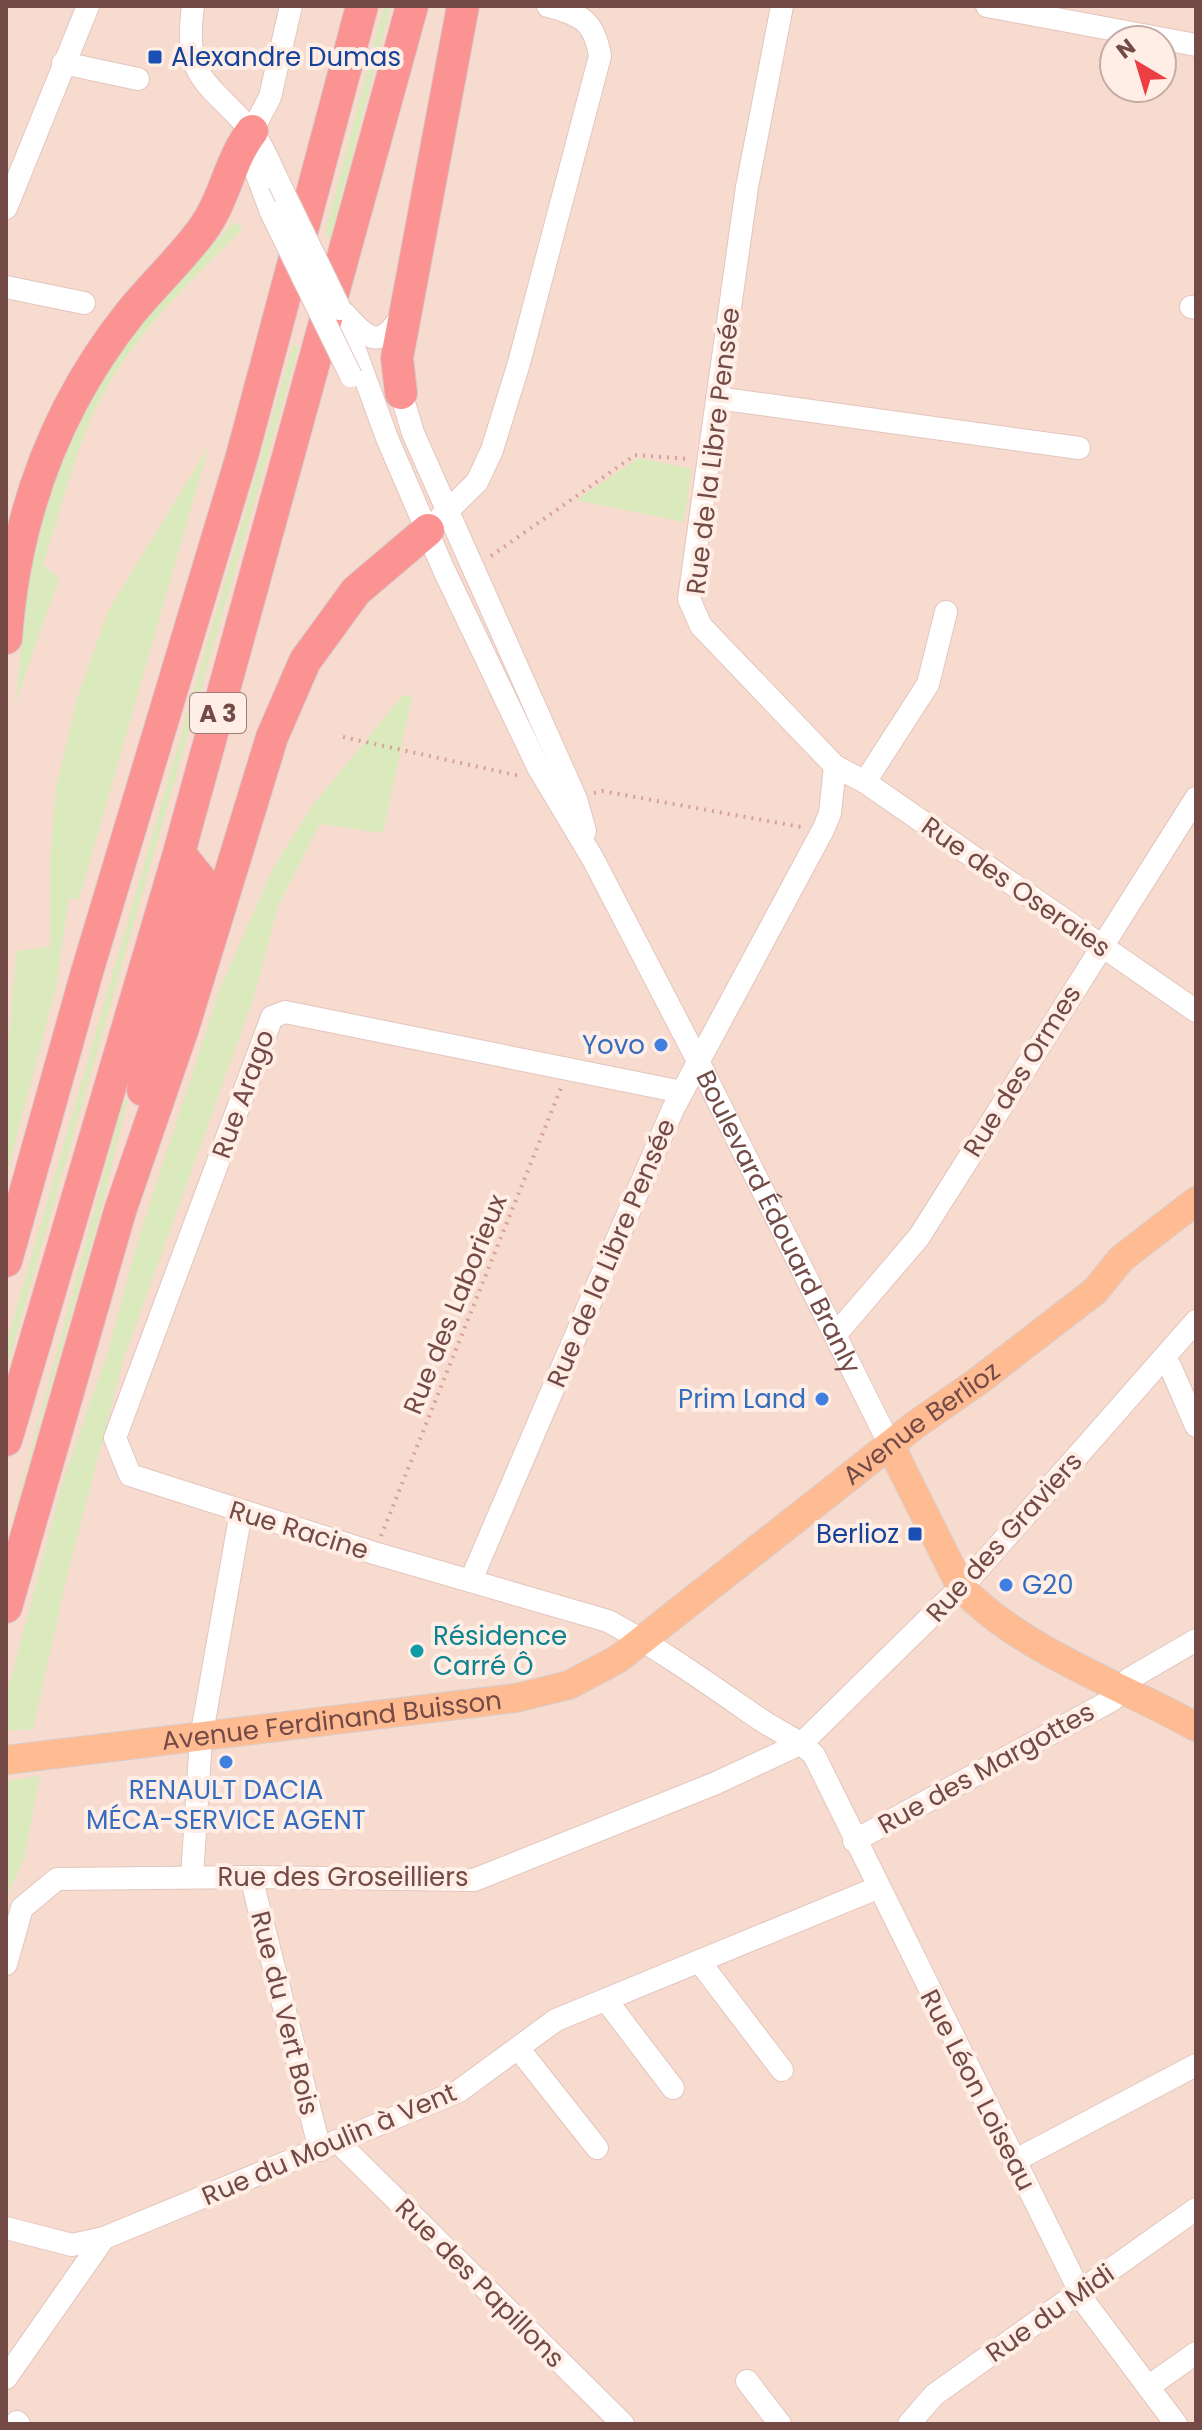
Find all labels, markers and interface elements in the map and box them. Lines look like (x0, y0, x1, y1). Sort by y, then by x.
north arrow (1098, 24, 1178, 104)
text: N (1110, 31, 1142, 66)
place label: Alexandre Dumas (171, 39, 401, 75)
marker: Alexandre Dumas (146, 48, 164, 66)
street label: Rue de la Libre Pensée (678, 306, 748, 596)
road number: A 3 (190, 693, 246, 733)
street label: Rue des Oseraies (914, 808, 1118, 966)
street label: Rue des Ormes (955, 978, 1089, 1164)
street label: Rue Arago (203, 1025, 283, 1163)
place label: Yovo (582, 1027, 645, 1063)
marker: Yovo (652, 1036, 670, 1054)
street label: Boulevard Édouard Branly (687, 1064, 870, 1380)
street label: Rue de la Libre Pensée (538, 1113, 684, 1393)
street label: Rue des Laborieux (394, 1188, 516, 1419)
street label: Avenue Berlioz (835, 1353, 1007, 1493)
place label: Prim Land (678, 1381, 806, 1417)
marker: Prim Land (813, 1390, 831, 1408)
street label: Rue des Graviers (918, 1444, 1090, 1630)
street label: Rue Racine (225, 1492, 373, 1568)
place label: Berlioz (816, 1516, 899, 1552)
marker: Berlioz (906, 1525, 924, 1543)
place label: G20 (1022, 1567, 1074, 1603)
marker: G20 (997, 1576, 1015, 1594)
place label: Résidence Carré Ô (433, 1618, 567, 1684)
marker: Résidence Carré Ô (408, 1642, 426, 1660)
street label: Avenue Ferdinand Buisson (160, 1682, 504, 1759)
street label: Rue des Margottes (871, 1694, 1101, 1842)
marker: RENAULT DACIA MÉCA-SERVICE AGENT (217, 1753, 235, 1771)
place label: RENAULT DACIA MÉCA-SERVICE AGENT (86, 1772, 366, 1838)
street label: Rue des Groseilliers (218, 1859, 468, 1895)
street label: Rue du Vert Bois (242, 1907, 328, 2119)
street label: Rue Léon Loiseau (912, 1983, 1044, 2197)
street label: Rue du Moulin à Vent (196, 2074, 462, 2214)
street label: Rue des Papillons (387, 2190, 573, 2376)
street label: Rue du Midi (978, 2255, 1122, 2371)

